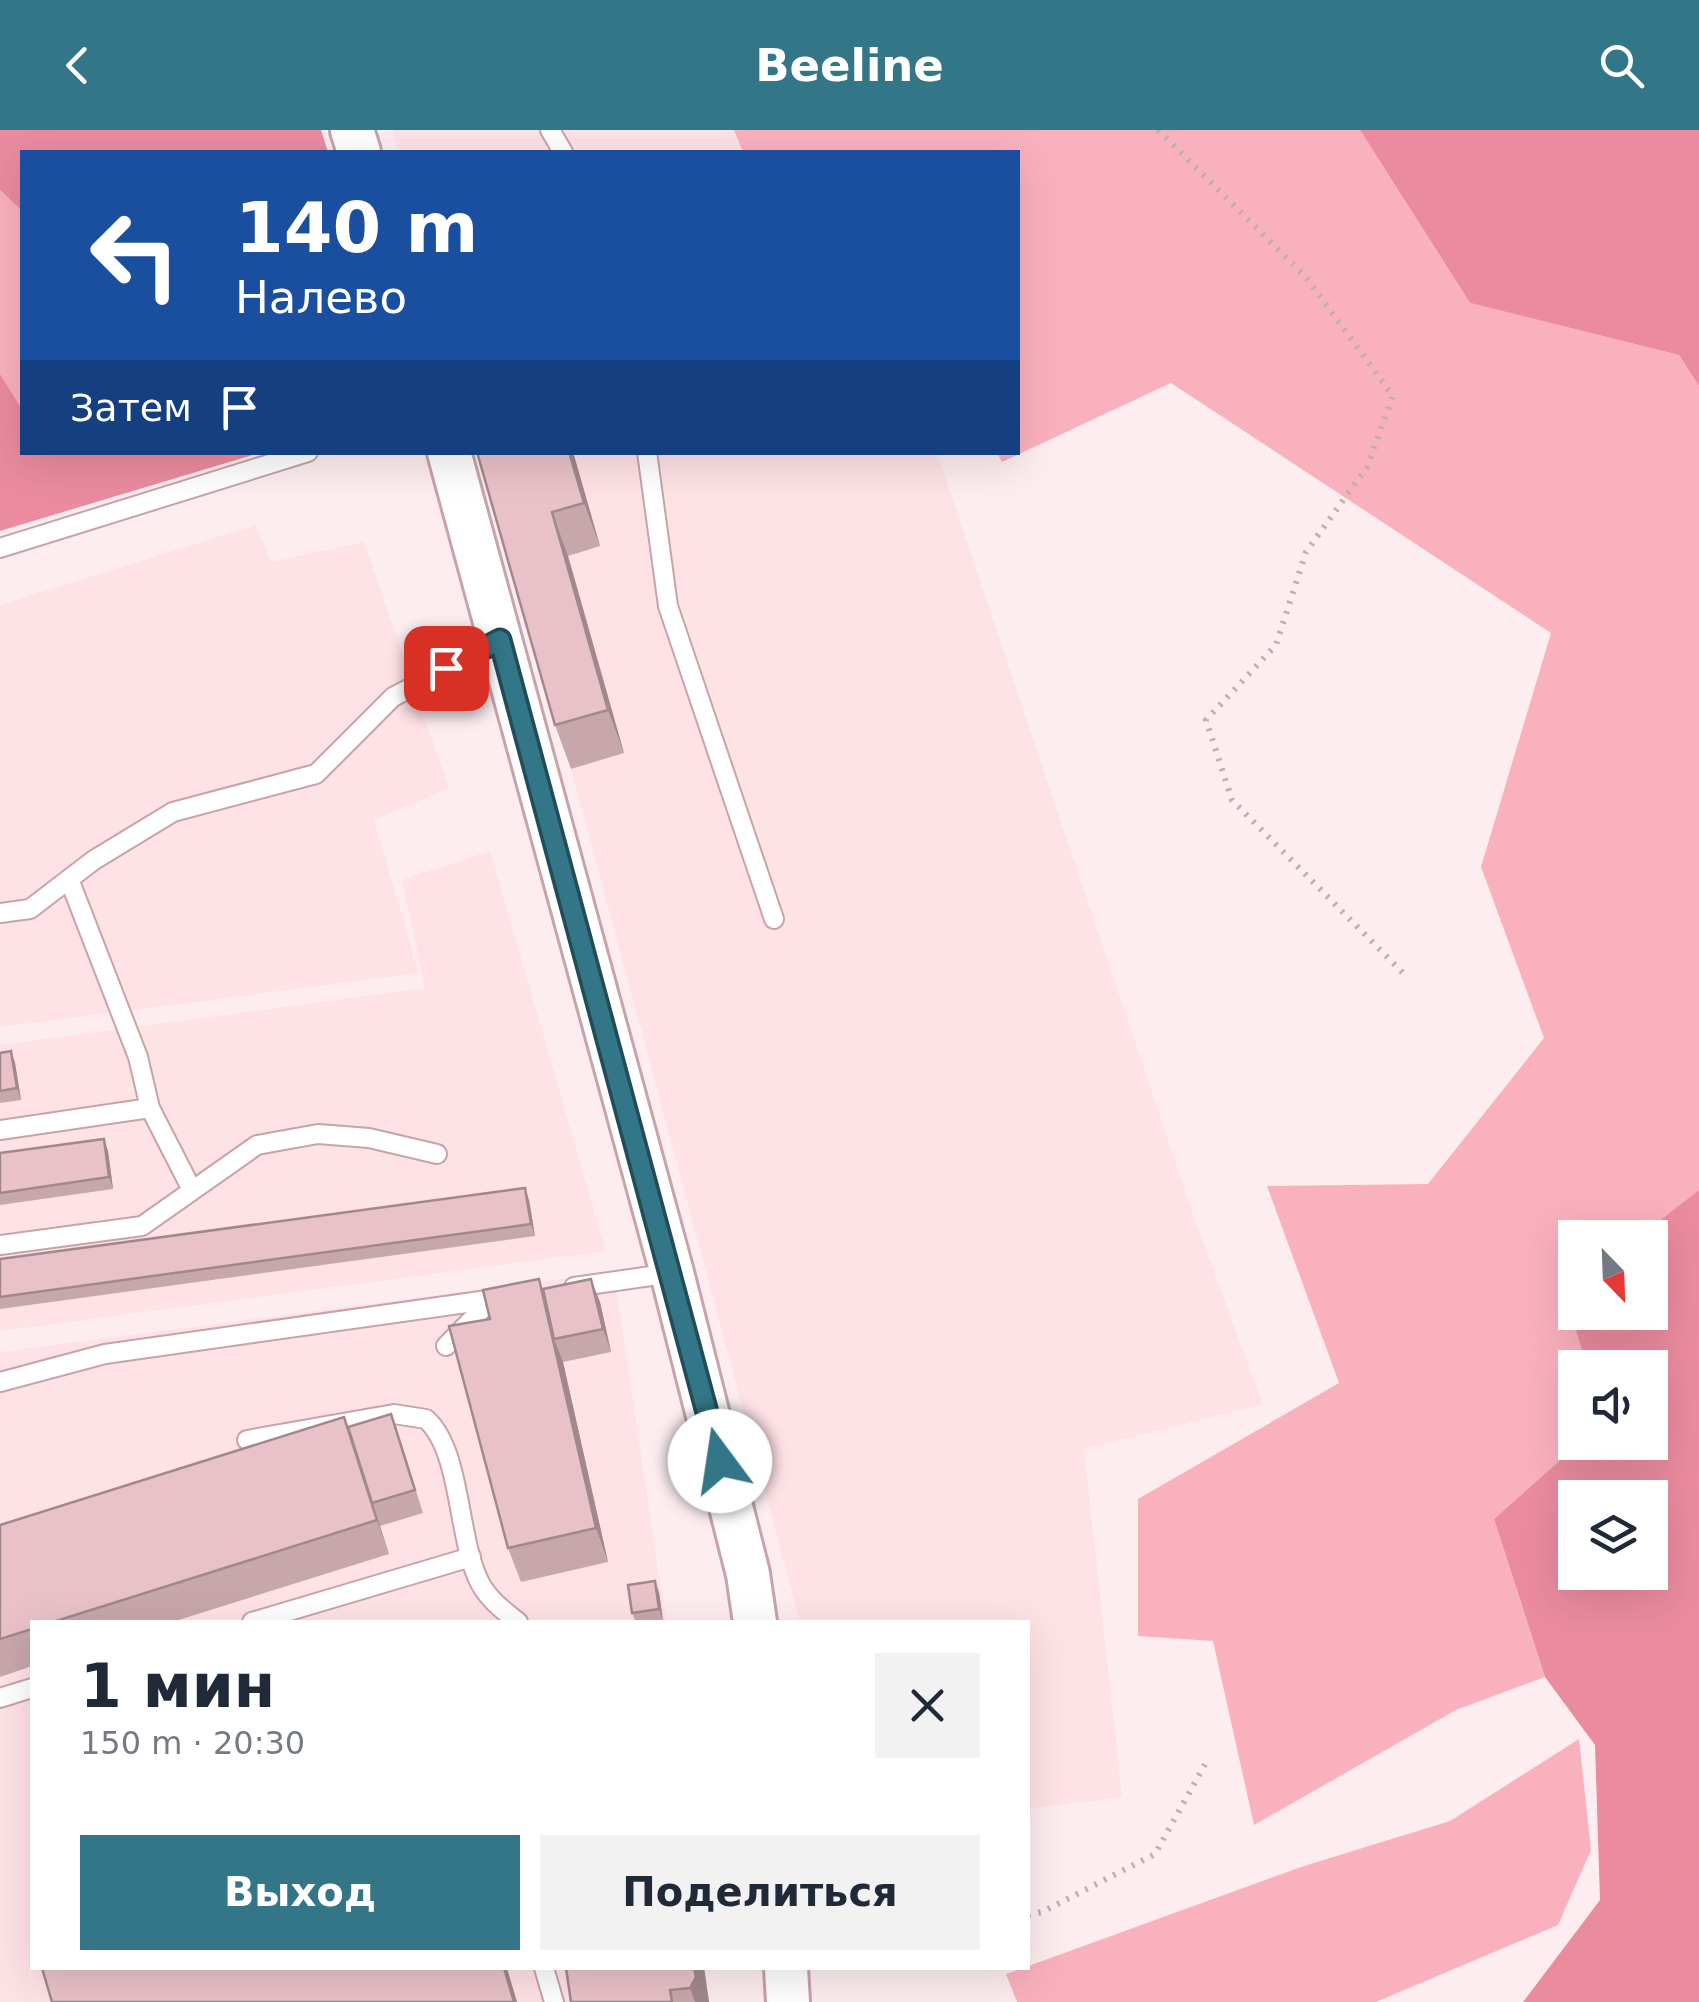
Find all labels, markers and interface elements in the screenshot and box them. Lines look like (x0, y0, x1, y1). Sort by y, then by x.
icon: back (50, 38, 105, 93)
icon: search (1594, 38, 1649, 93)
text: Beeline (755, 39, 944, 92)
text: 140 m (235, 187, 478, 269)
icon: left (70, 190, 200, 320)
text: Налево (235, 271, 407, 324)
icon: arrive (212, 380, 267, 435)
text: Затем (70, 386, 192, 430)
pin (404, 626, 489, 711)
icon: arrive (419, 641, 474, 696)
north arrow (1558, 1220, 1668, 1330)
map controls (1558, 1220, 1668, 1590)
button: sound (1558, 1350, 1668, 1460)
position arrow (668, 1409, 772, 1513)
button: layers (1558, 1480, 1668, 1590)
text: 1 мин (80, 1651, 275, 1721)
button: close (875, 1653, 980, 1758)
text: 150 m · 20:30 (80, 1724, 305, 1762)
button: Выход (80, 1835, 520, 1950)
button: Поделиться (540, 1835, 980, 1950)

